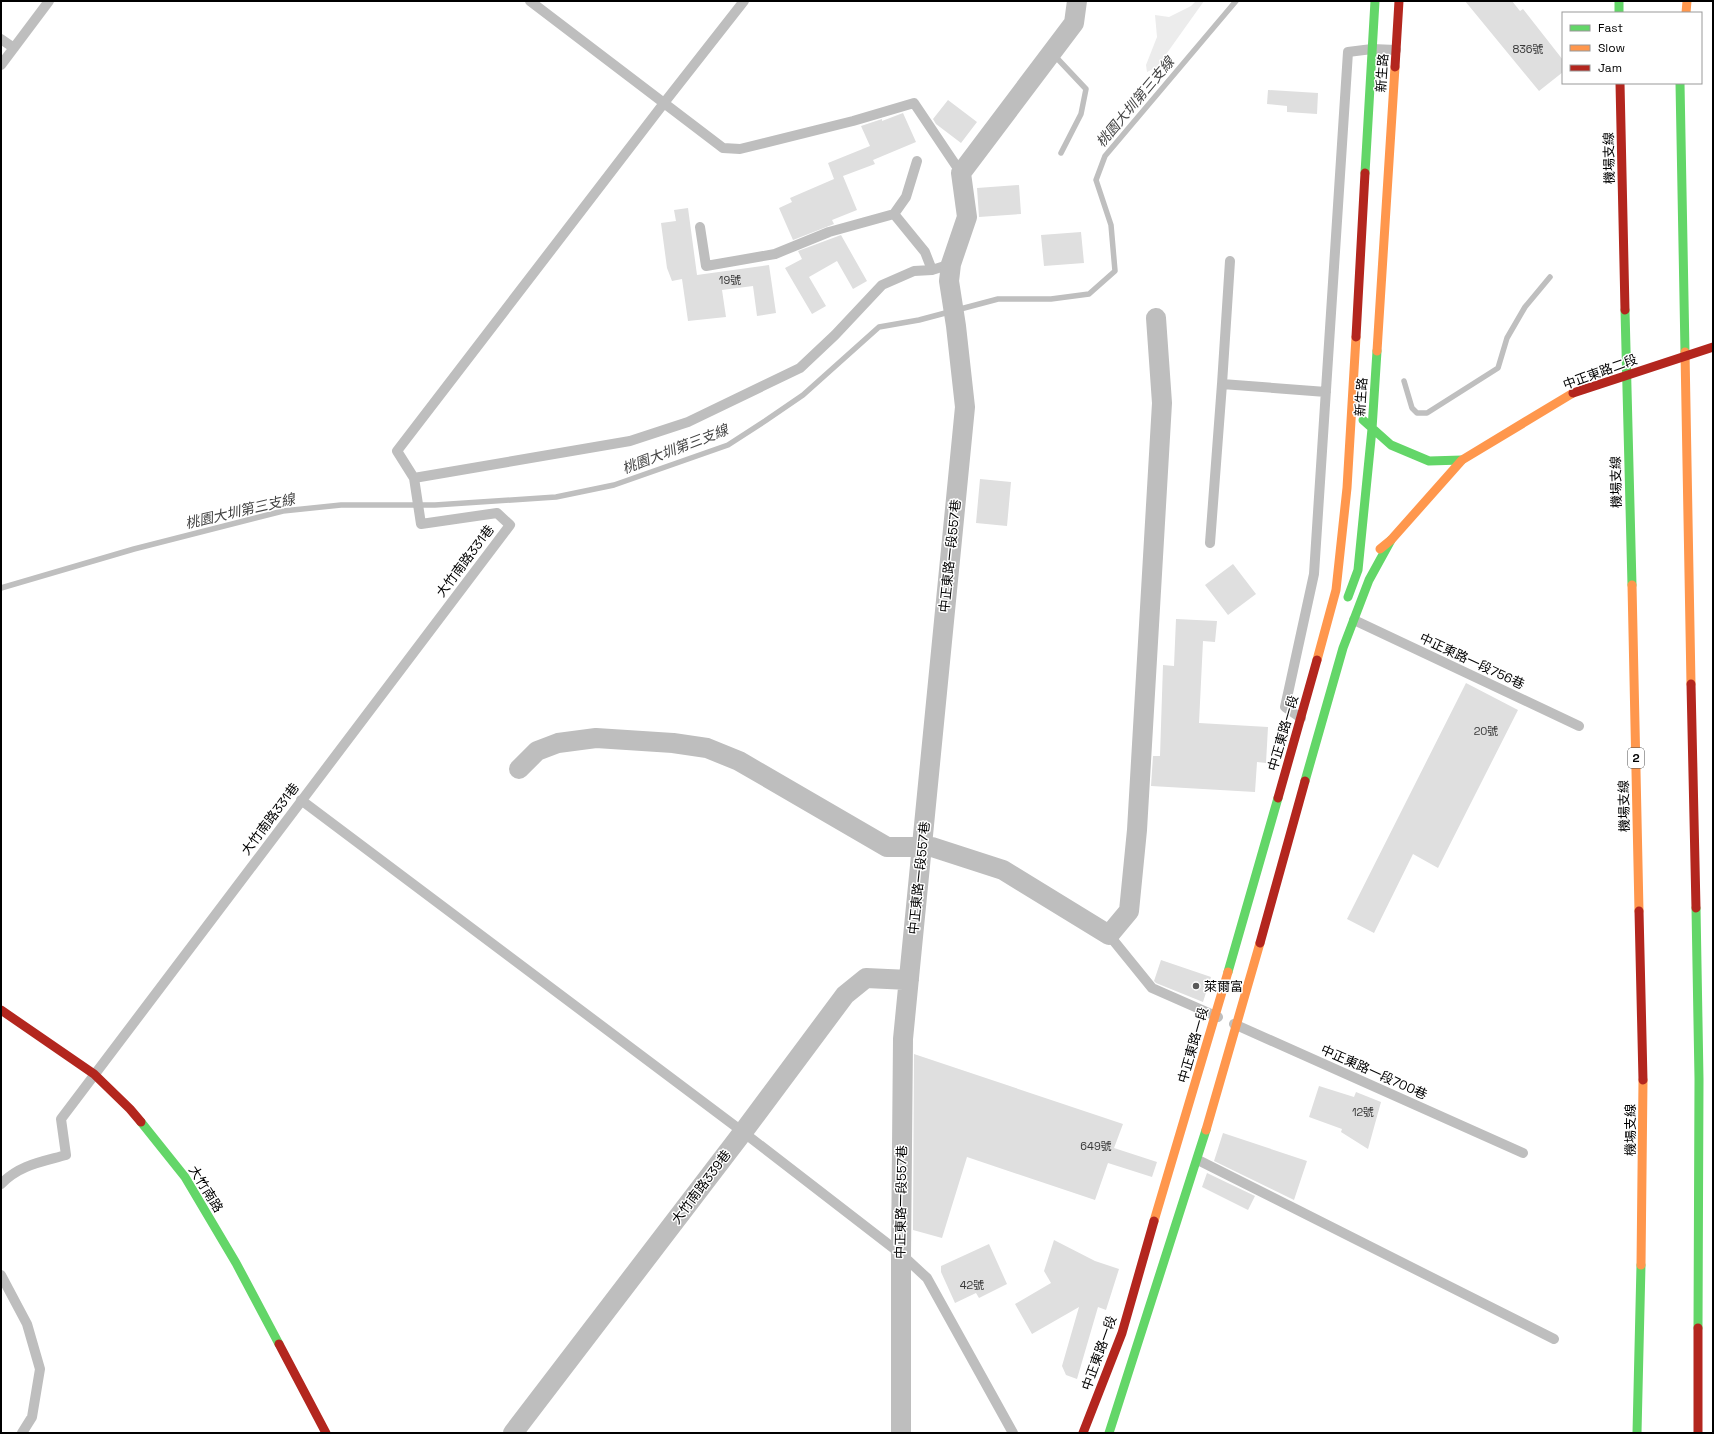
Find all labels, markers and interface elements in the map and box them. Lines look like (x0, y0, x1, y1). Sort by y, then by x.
legend (1562, 12, 1702, 84)
text: Fast (1598, 20, 1623, 36)
text: Slow (1598, 40, 1625, 56)
house number: 836號 (1512, 42, 1544, 56)
water label: 桃園大圳第三支線 (1092, 52, 1179, 151)
street label: 新生路 (1372, 53, 1392, 93)
text: Jam (1598, 60, 1622, 76)
street label: 機場支線 (1600, 132, 1618, 184)
house number: 19號 (719, 273, 741, 287)
street label: 中正東路二段 (1560, 351, 1640, 393)
street label: 新生路 (1351, 377, 1371, 417)
water label: 桃園大圳第三支線 (619, 420, 732, 477)
street label: 機場支線 (1607, 456, 1625, 508)
water label: 桃園大圳第三支線 (183, 489, 299, 532)
street label: 中正東路一段557巷 (936, 499, 964, 613)
street label: 大竹南路331巷 (432, 522, 498, 600)
street label: 中正東路一段756巷 (1417, 629, 1527, 693)
street label: 中正東路一段 (1264, 693, 1302, 773)
house number: 20號 (1474, 724, 1498, 738)
road number: 2 (1628, 748, 1644, 768)
street label: 大竹南路331巷 (237, 780, 303, 858)
street label: 機場支線 (1615, 780, 1633, 832)
street label: 中正東路一段557巷 (905, 821, 933, 935)
place label: 萊爾富 (1204, 978, 1243, 995)
marker: 萊爾富 (1191, 981, 1201, 991)
street label: 中正東路一段 (1174, 1005, 1212, 1085)
street label: 中正東路一段700巷 (1318, 1041, 1430, 1103)
street label: 機場支線 (1622, 1104, 1639, 1156)
house number: 12號 (1352, 1105, 1374, 1119)
house number: 649號 (1080, 1139, 1112, 1153)
street label: 中正東路一段557巷 (892, 1145, 910, 1259)
street label: 大竹南路339巷 (668, 1146, 734, 1228)
street label: 大竹南路 (185, 1162, 227, 1216)
house number: 42號 (960, 1278, 984, 1292)
street label: 中正東路一段 (1078, 1313, 1120, 1393)

